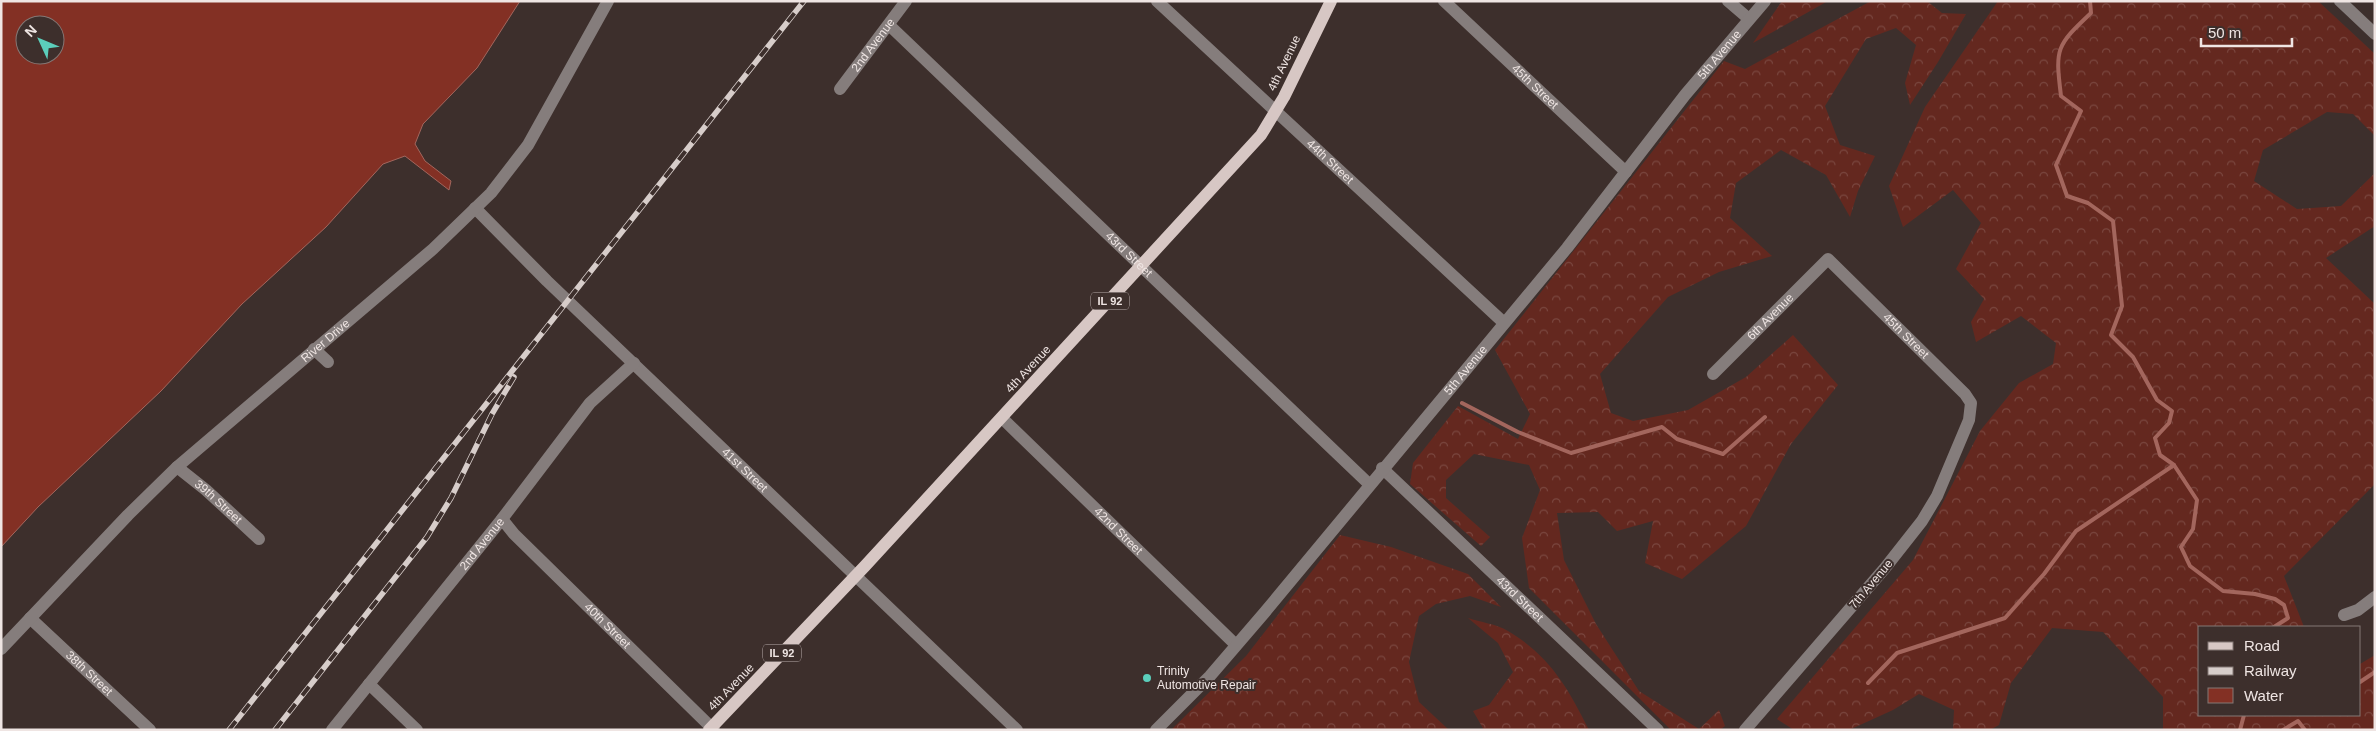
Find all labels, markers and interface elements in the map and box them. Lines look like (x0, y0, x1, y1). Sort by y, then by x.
north arrow (15, 15, 65, 65)
street label: 2nd Avenue (848, 15, 898, 75)
scale bar (2201, 15, 2292, 47)
text: N (21, 22, 40, 40)
text: 50 m (2208, 24, 2241, 41)
street label: 5th Avenue (1695, 27, 1744, 82)
street label: 4th Avenue (1265, 33, 1304, 93)
street label: 45th Street (1509, 61, 1562, 112)
street label: 44th Street (1304, 136, 1357, 187)
street label: 43rd Street (1103, 229, 1156, 281)
street label: 6th Avenue (1744, 290, 1797, 343)
road number: IL 92 (1091, 292, 1129, 310)
street label: 45th Street (1880, 310, 1932, 362)
street label: River Drive (298, 316, 353, 365)
street label: 4th Avenue (1002, 342, 1054, 396)
street label: 5th Avenue (1441, 342, 1490, 398)
street label: 41st Street (719, 445, 771, 495)
street label: 39th Street (192, 477, 245, 527)
street label: 42nd Street (1091, 504, 1146, 558)
street label: 2nd Avenue (457, 515, 507, 573)
street label: 7th Avenue (1846, 556, 1896, 611)
street label: 43rd Street (1493, 573, 1547, 625)
street label: 40th Street (582, 600, 634, 652)
legend (2198, 626, 2361, 716)
text: Road (2244, 637, 2280, 654)
road number: IL 92 (763, 644, 801, 661)
street label: 38th Street (63, 648, 116, 699)
street label: 4th Avenue (705, 660, 757, 713)
text: Railway (2244, 662, 2297, 679)
place label: Trinity Automotive Repair (1157, 664, 1256, 692)
marker: Trinity Automotive Repair (1141, 672, 1153, 684)
text: Water (2244, 687, 2283, 704)

